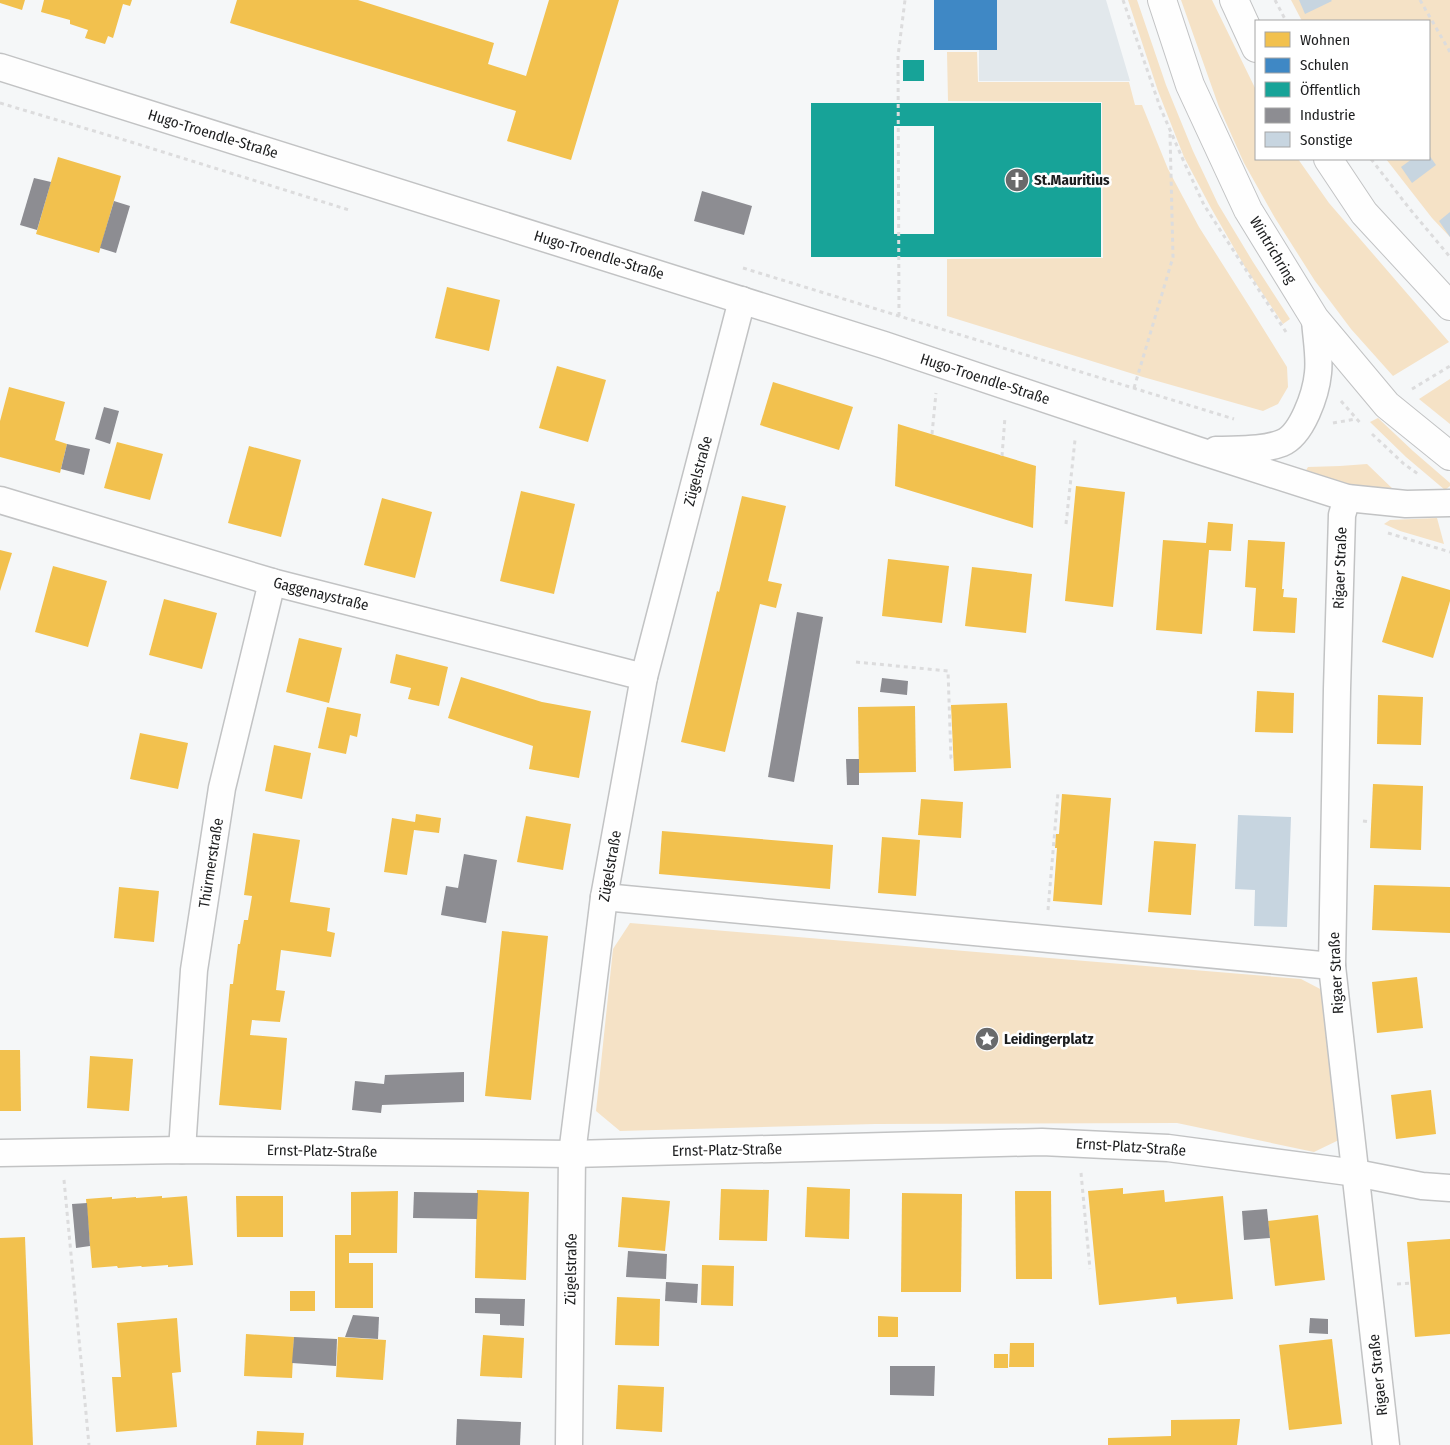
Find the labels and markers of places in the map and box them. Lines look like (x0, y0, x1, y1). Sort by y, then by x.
church icon: St.Mauritius (1004, 167, 1030, 193)
place label: St.Mauritius (1034, 171, 1110, 189)
place icon: Leidingerplatz (974, 1026, 1000, 1052)
place label: Leidingerplatz (1004, 1030, 1094, 1048)

